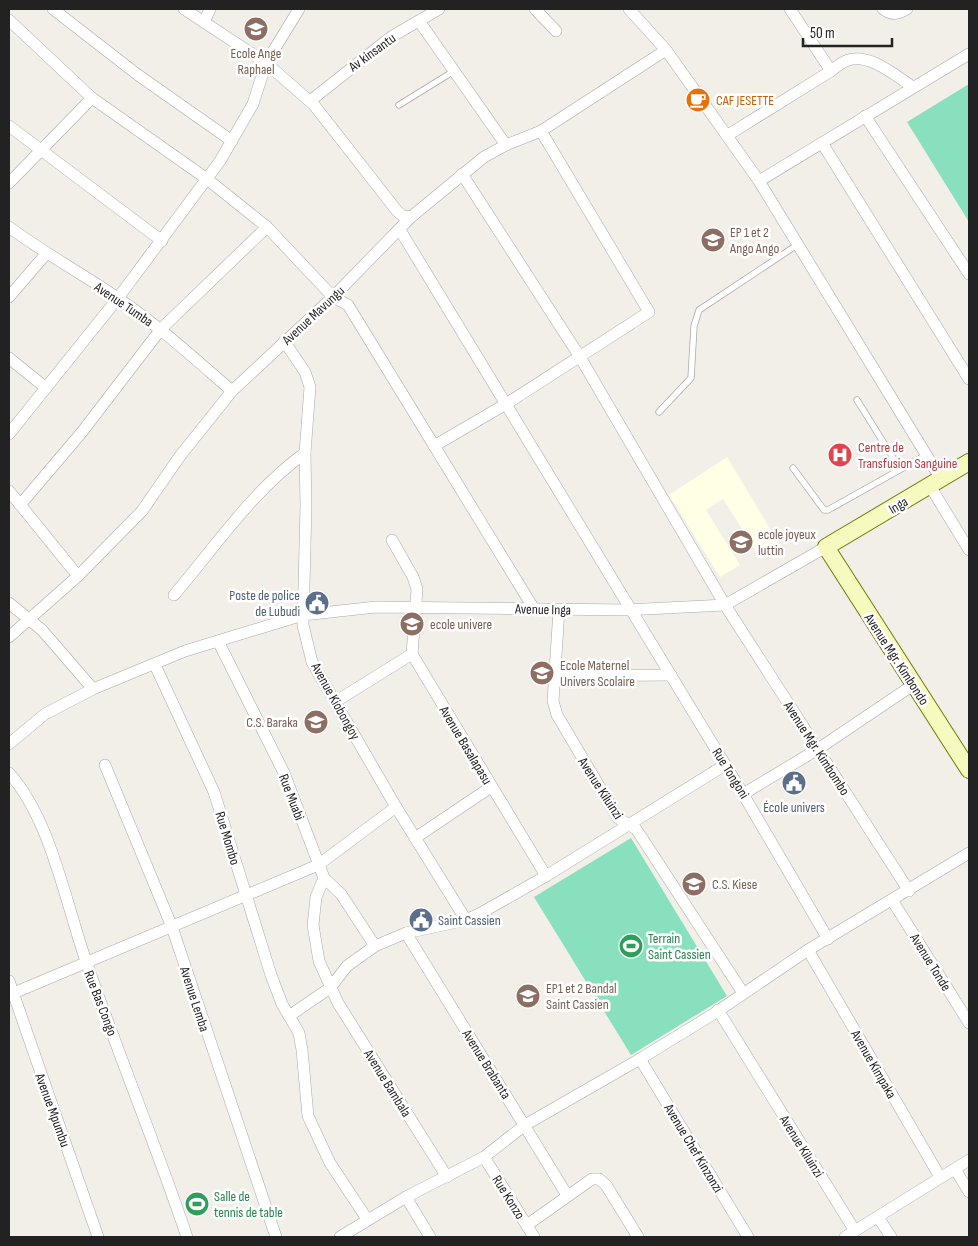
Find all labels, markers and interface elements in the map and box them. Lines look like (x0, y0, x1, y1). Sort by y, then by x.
scale bar (803, 15, 892, 47)
school or university icon: Ecole Ange Raphael (243, 16, 269, 42)
text: 50 m (810, 24, 835, 43)
street label: Av kinsantu (345, 30, 399, 76)
place label: Ecole Ange Raphael (231, 45, 281, 78)
cafe icon: CAF JESETTE (685, 87, 711, 113)
place label: CAF JESETTE (716, 92, 774, 109)
place label: EP 1 et 2 Ango Ango (729, 224, 780, 257)
school or university icon: EP 1 et 2 Ango Ango (700, 227, 726, 253)
street label: Avenue Tumba (90, 278, 156, 330)
street label: Avenue Mavungu (278, 282, 348, 349)
place label: Centre de Transfusion Sanguine (858, 439, 957, 472)
hospital icon: Centre de Transfusion Sanguine (827, 442, 853, 468)
street label: Inga (885, 493, 911, 518)
place label: ecole joyeux luttin (758, 526, 816, 559)
school or university icon: ecole joyeux luttin (728, 529, 754, 555)
place label: Poste de police de Lubudi (229, 587, 300, 620)
public building icon: Poste de police de Lubudi (304, 590, 330, 616)
street label: Avenue Inga (514, 600, 571, 618)
street label: Avenue Mgr. Kimbondo (860, 609, 933, 708)
school or university icon: ecole univere (399, 611, 425, 637)
place label: ecole univere (430, 616, 492, 633)
place label: Ecole Maternel Univers Scolaire (560, 657, 635, 690)
street label: Avenue Kiobongoy (307, 659, 364, 743)
school or university icon: Ecole Maternel Univers Scolaire (529, 660, 555, 686)
street label: Avenue Mgr. Kimbombo (779, 697, 853, 799)
street label: Avenue Basalapasu (435, 702, 496, 788)
school or university icon: C.S. Baraka (303, 709, 329, 735)
place label: C.S. Baraka (246, 714, 298, 731)
street label: Rue Tongoni (708, 745, 753, 802)
street label: Avenue Kiluinzi (574, 753, 627, 822)
public building icon: École univers (781, 770, 807, 796)
street label: Rue Muabi (275, 772, 308, 823)
place label: École univers (763, 799, 825, 816)
street label: Rue Mombo (211, 809, 244, 867)
school or university icon: C.S. Kiese (681, 871, 707, 897)
place label: C.S. Kiese (712, 876, 758, 893)
public building icon: Saint Cassien (408, 907, 434, 933)
place label: Saint Cassien (438, 912, 501, 929)
place label: Terrain Saint Cassien (648, 930, 711, 963)
street label: Avenue Tonde (906, 930, 955, 994)
sports icon: Terrain Saint Cassien (618, 933, 644, 959)
street label: Avenue Lemba (176, 964, 213, 1034)
street label: Rue Bas Congo (80, 968, 121, 1039)
place label: EP1 et 2 Bandal Saint Cassien (546, 980, 617, 1013)
school or university icon: EP1 et 2 Bandal Saint Cassien (515, 983, 541, 1009)
street label: Avenue Brabanta (458, 1026, 515, 1102)
street label: Avenue Kimpaka (847, 1026, 900, 1102)
street label: Avenue Bambala (360, 1046, 415, 1120)
street label: Avenue Mpumbu (31, 1070, 74, 1149)
street label: Avenue Chef Kinzonzi (660, 1100, 727, 1196)
street label: Avenue Kiluinzi (775, 1111, 827, 1181)
street label: Rue Konzo (488, 1172, 529, 1223)
place label: Salle de tennis de table (214, 1188, 283, 1221)
sports icon: Salle de tennis de table (184, 1191, 210, 1217)

